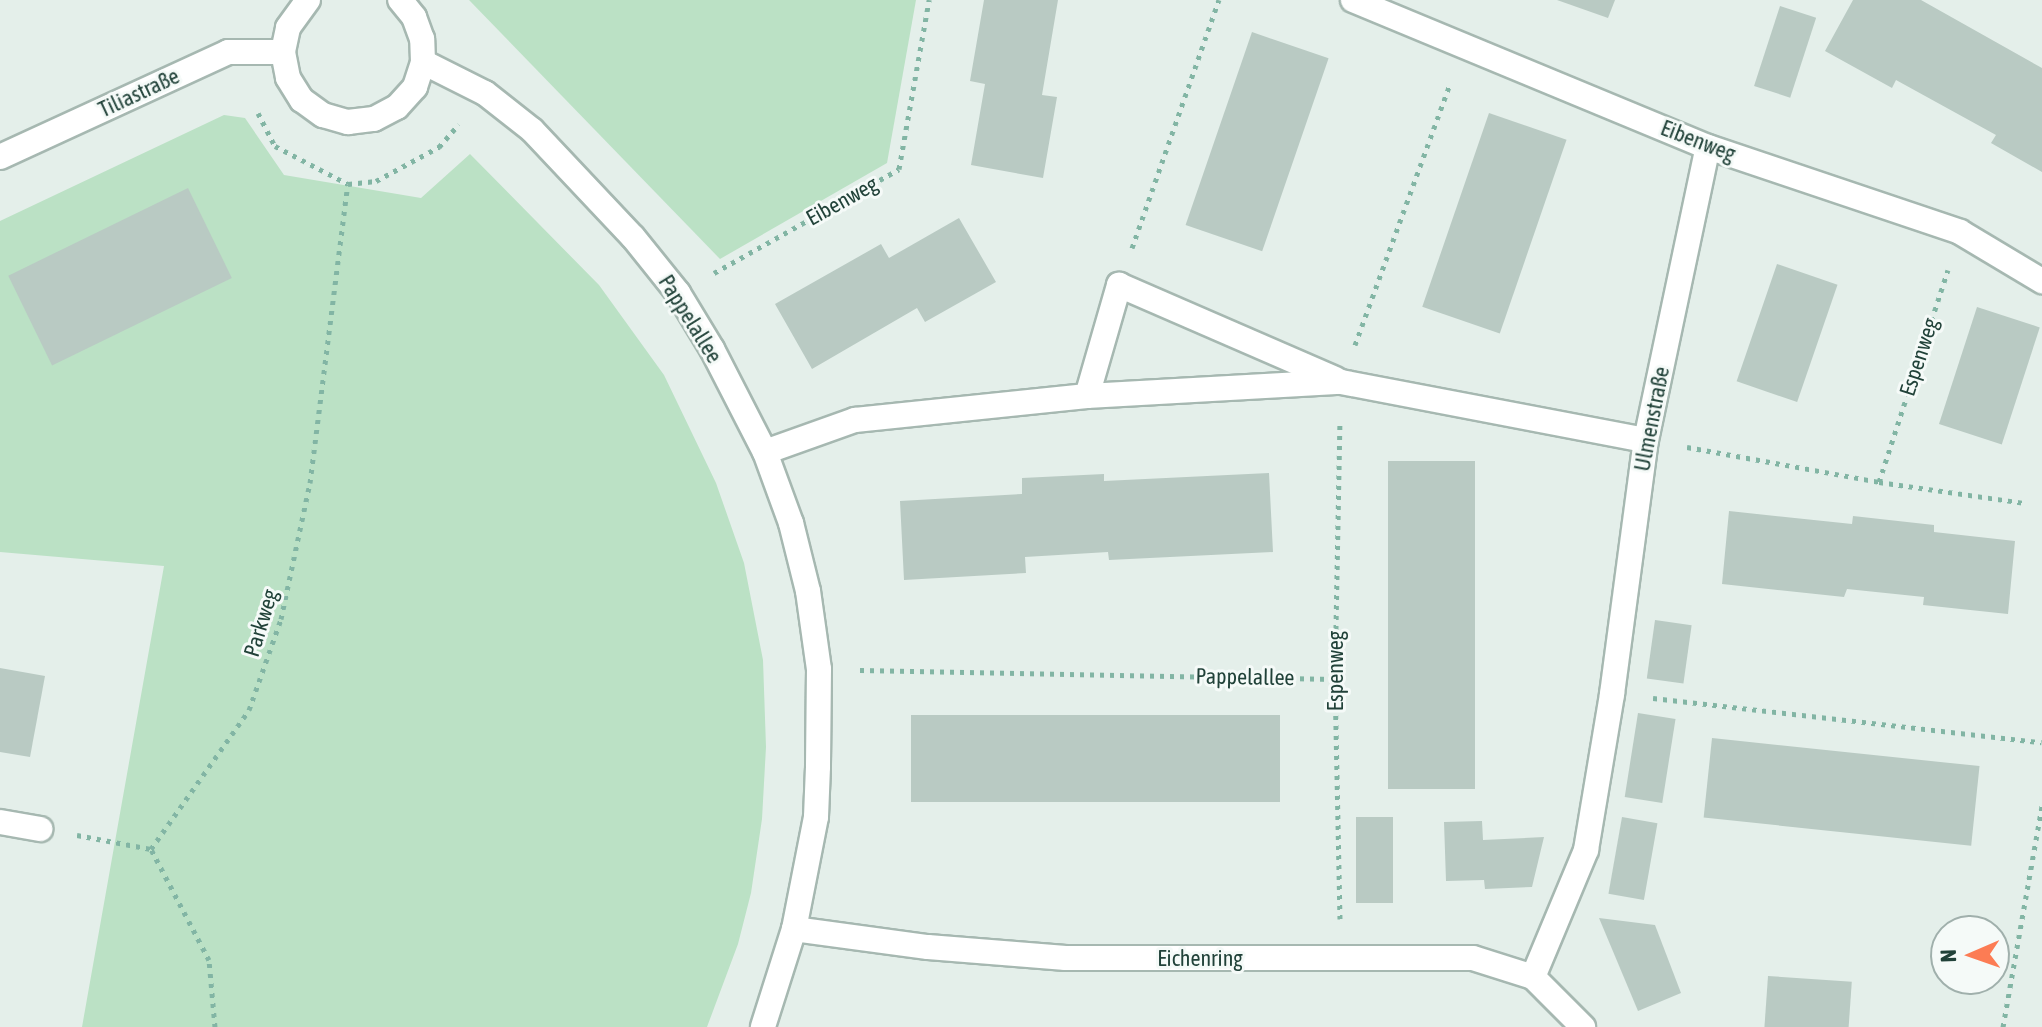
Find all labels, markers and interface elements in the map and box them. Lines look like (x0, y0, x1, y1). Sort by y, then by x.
street label: Tiliastraße (94, 63, 184, 123)
street label: Eibenweg (1657, 115, 1739, 167)
street label: Eibenweg (802, 171, 882, 231)
street label: Pappelallee (653, 270, 727, 368)
street label: Espenweg (1894, 315, 1944, 399)
street label: Ulmenstraße (1629, 364, 1675, 474)
street label: Parkweg (238, 586, 284, 660)
street label: Espenweg (1323, 631, 1349, 711)
street label: Pappelallee (1195, 663, 1295, 691)
north arrow (1930, 915, 2010, 995)
street label: Eichenring (1157, 946, 1243, 972)
text: N (1935, 949, 1961, 963)

